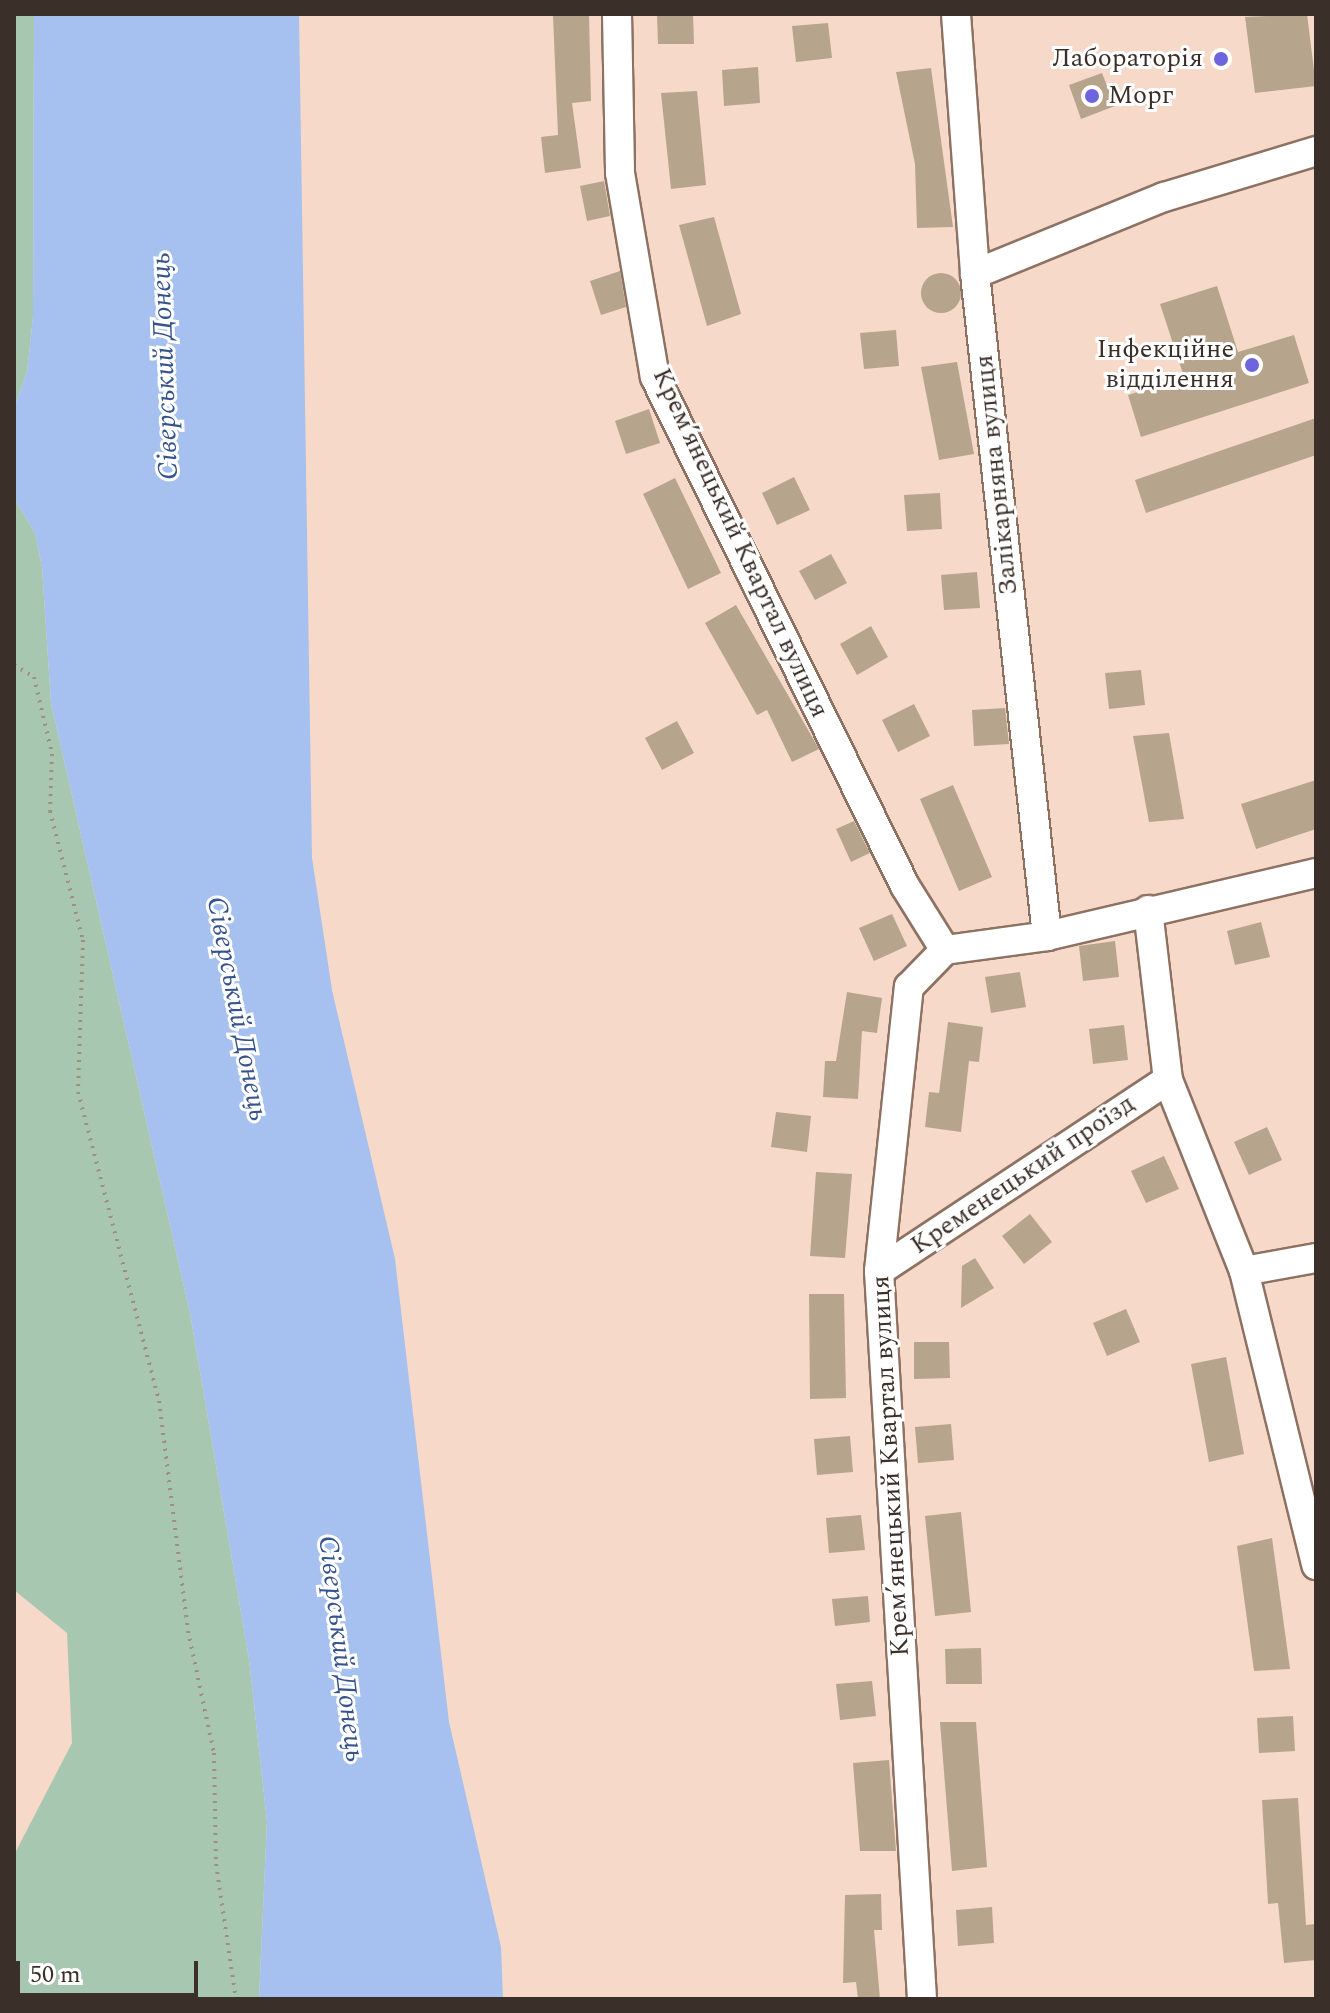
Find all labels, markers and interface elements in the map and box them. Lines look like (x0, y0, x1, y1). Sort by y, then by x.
place label: Лабораторія (1052, 43, 1203, 75)
marker: Лабораторія (1210, 48, 1232, 70)
place label: Морг (1108, 80, 1174, 112)
marker: Морг (1083, 87, 1101, 105)
water label: Сіверський Донець (144, 251, 186, 481)
place label: Інфекційне відділення (1097, 334, 1234, 396)
street label: Залікарняна вулиця (969, 353, 1025, 597)
marker: Інфекційне відділення (1241, 354, 1263, 376)
street label: Крем’янецький Квартал вулиця (645, 363, 835, 723)
water label: Сіверський Донець (199, 894, 275, 1124)
street label: Кременецький проїзд (905, 1088, 1141, 1262)
street label: Крем’янецький Квартал вулиця (865, 1275, 917, 1657)
water label: Сіверський Донець (310, 1534, 372, 1764)
scale bar (20, 1945, 202, 1995)
text: 50 m (30, 1957, 81, 1993)

